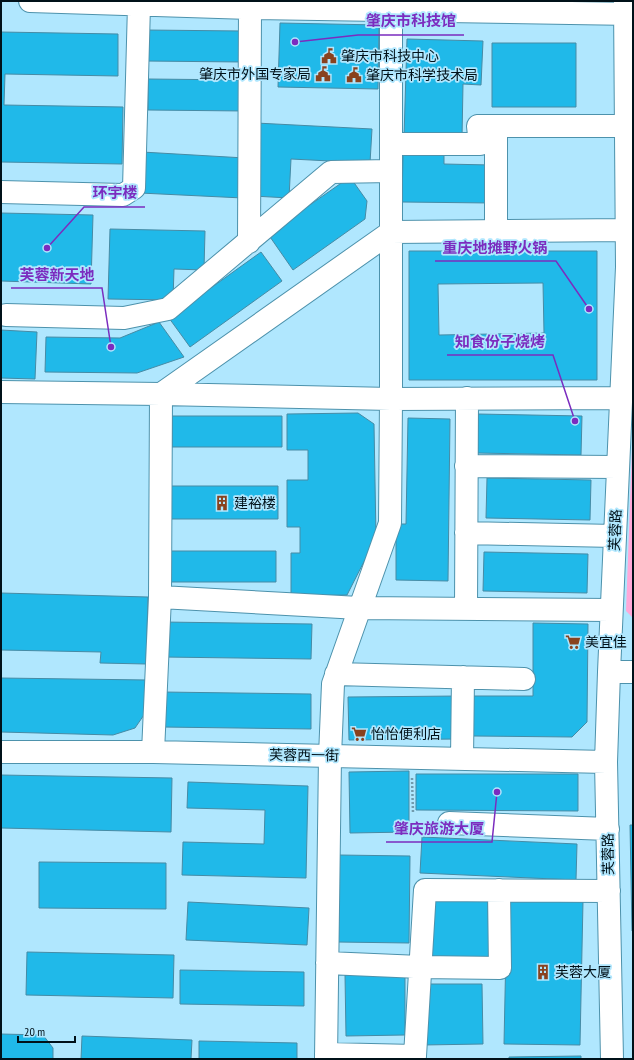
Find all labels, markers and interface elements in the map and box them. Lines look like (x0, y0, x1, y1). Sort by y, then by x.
callout: 肇庆市科技馆 (358, 8, 464, 35)
text: 肇庆市科技馆 (366, 11, 456, 30)
public building icon: 肇庆市科技中心 (320, 47, 338, 65)
place label: 肇庆市科技中心 (341, 47, 439, 65)
place label: 肇庆市外国专家局 (199, 65, 311, 83)
public building icon: 肇庆市外国专家局 (314, 65, 332, 83)
public building icon: 肇庆市科学技术局 (345, 66, 363, 84)
place label: 肇庆市科学技术局 (366, 66, 478, 84)
callout: 环宇楼 (84, 180, 145, 207)
text: 环宇楼 (92, 183, 138, 202)
callout: 重庆地摊野火锅 (435, 234, 556, 261)
text: 重庆地摊野火锅 (442, 238, 548, 257)
callout: 芙蓉新天地 (11, 261, 102, 288)
text: 芙蓉新天地 (19, 265, 95, 284)
callout: 知食份子烧烤 (447, 328, 553, 355)
text: 知食份子烧烤 (455, 332, 545, 351)
building icon: 建裕楼 (213, 494, 231, 512)
place label: 建裕楼 (234, 494, 276, 512)
street label: 芙蓉路 (605, 509, 625, 551)
supermarket icon: 美宜佳 (564, 633, 582, 651)
place label: 美宜佳 (585, 633, 627, 651)
supermarket icon: 怡怡便利店 (350, 725, 368, 743)
place label: 怡怡便利店 (371, 725, 441, 743)
street label: 芙蓉西一街 (269, 745, 339, 765)
callout: 肇庆旅游大厦 (386, 815, 492, 842)
text: 肇庆旅游大厦 (394, 819, 484, 838)
street label: 芙蓉路 (599, 833, 617, 875)
building icon: 芙蓉大厦 (534, 963, 552, 981)
place label: 芙蓉大厦 (555, 963, 611, 981)
scale bar (18, 1018, 75, 1044)
text: 20 m (24, 1024, 45, 1039)

